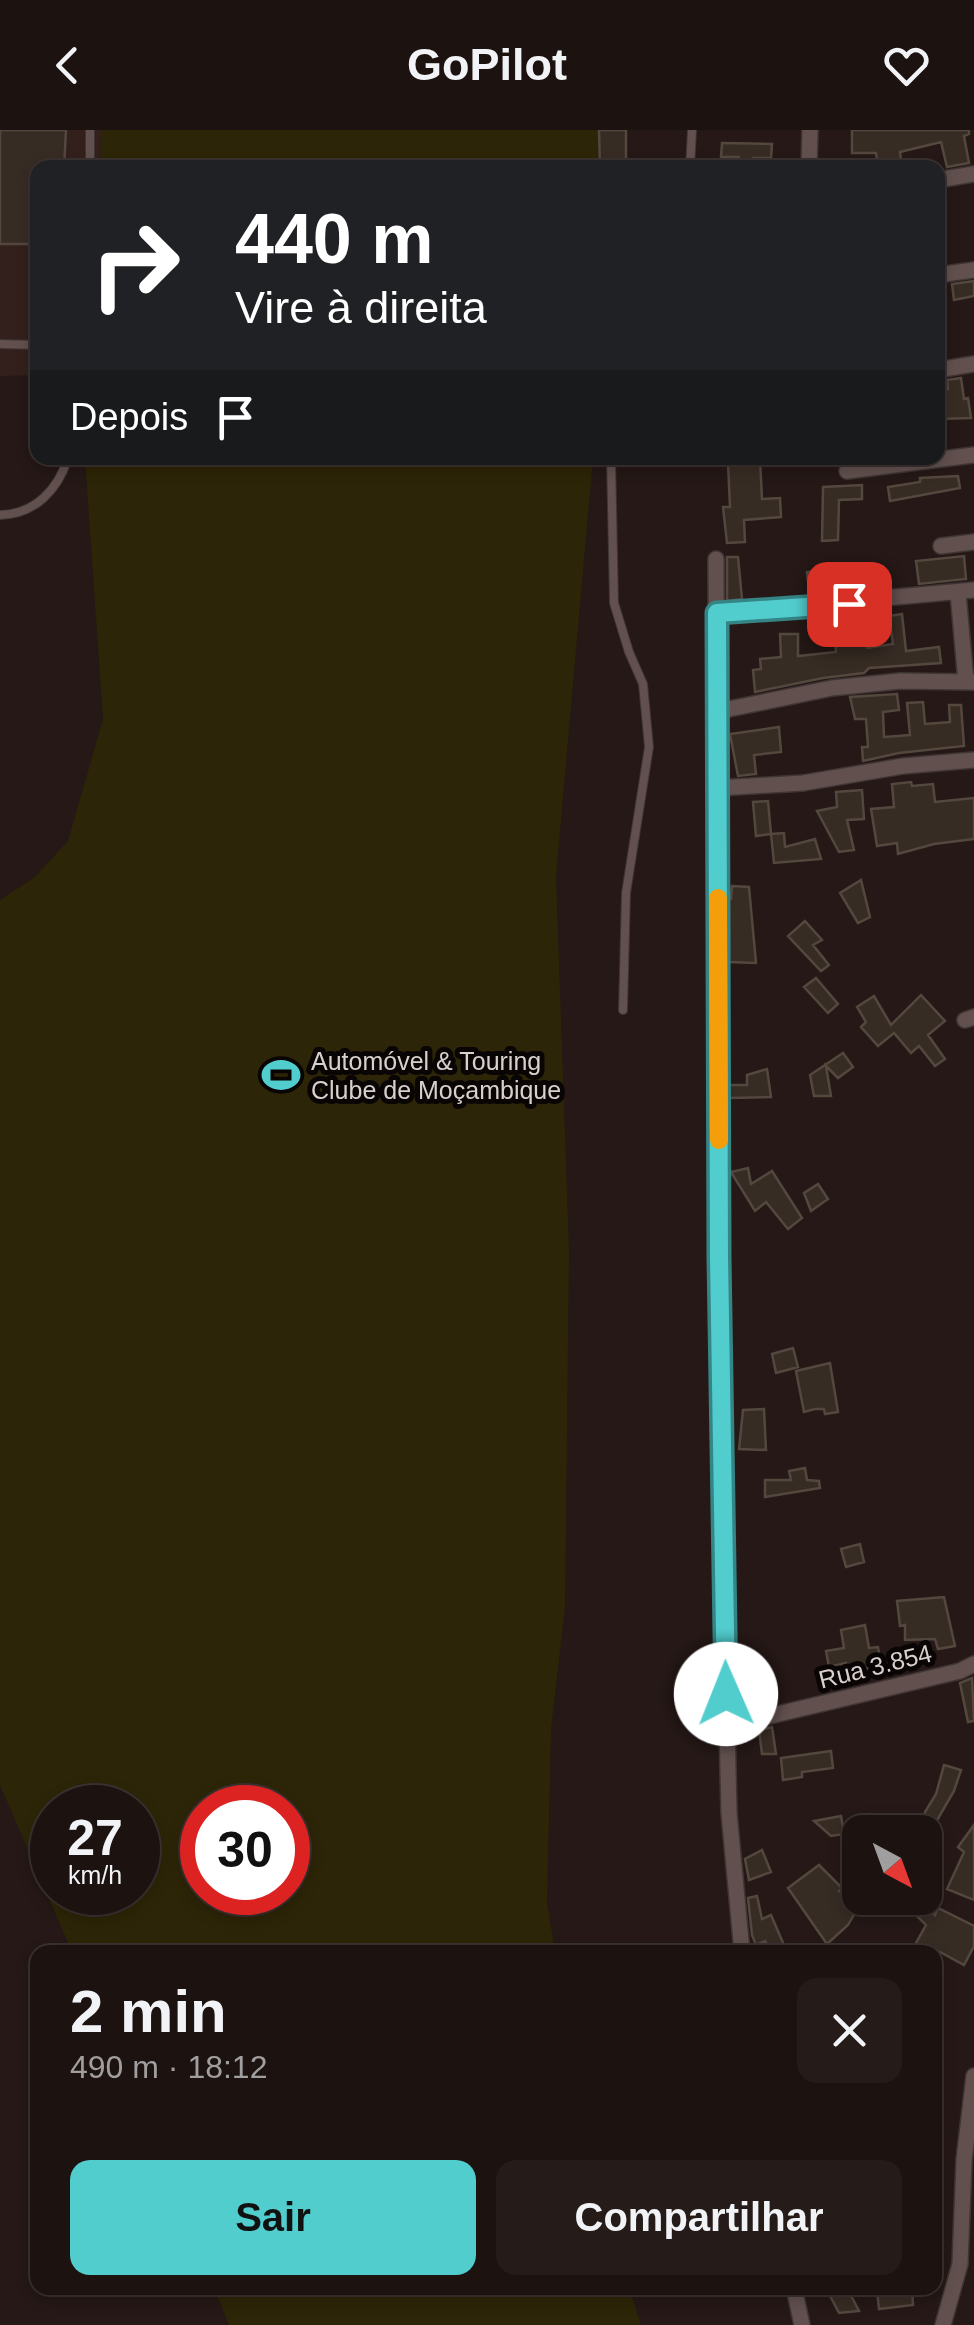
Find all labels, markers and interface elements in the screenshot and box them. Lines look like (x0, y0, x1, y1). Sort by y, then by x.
icon: back (40, 38, 95, 93)
icon: heart (879, 38, 934, 93)
text: GoPilot (407, 39, 567, 90)
icon: right (70, 200, 200, 330)
text: 440 m (235, 200, 433, 278)
text: Vire à direita (235, 282, 487, 333)
icon: arrive (208, 390, 263, 445)
text: Depois (70, 396, 188, 438)
pin (807, 562, 892, 647)
icon: arrive (822, 577, 877, 632)
place label: Automóvel & Touring Clube de Moçambique (311, 1047, 561, 1104)
sports icon: Automóvel & Touring Clube de Moçambique (260, 1054, 302, 1096)
street label: Rua 3.854 (816, 1638, 934, 1694)
position arrow (674, 1642, 778, 1746)
speed limit sign: 30 (180, 1785, 310, 1915)
text: 27 (67, 1810, 123, 1866)
north arrow (842, 1815, 942, 1915)
map controls (842, 1815, 942, 1915)
text: km/h (68, 1861, 122, 1889)
text: 2 min (70, 1978, 227, 2045)
button: close (797, 1978, 902, 2083)
text: 490 m · 18:12 (70, 2049, 267, 2085)
button: Sair (70, 2160, 476, 2275)
button: Compartilhar (496, 2160, 902, 2275)

